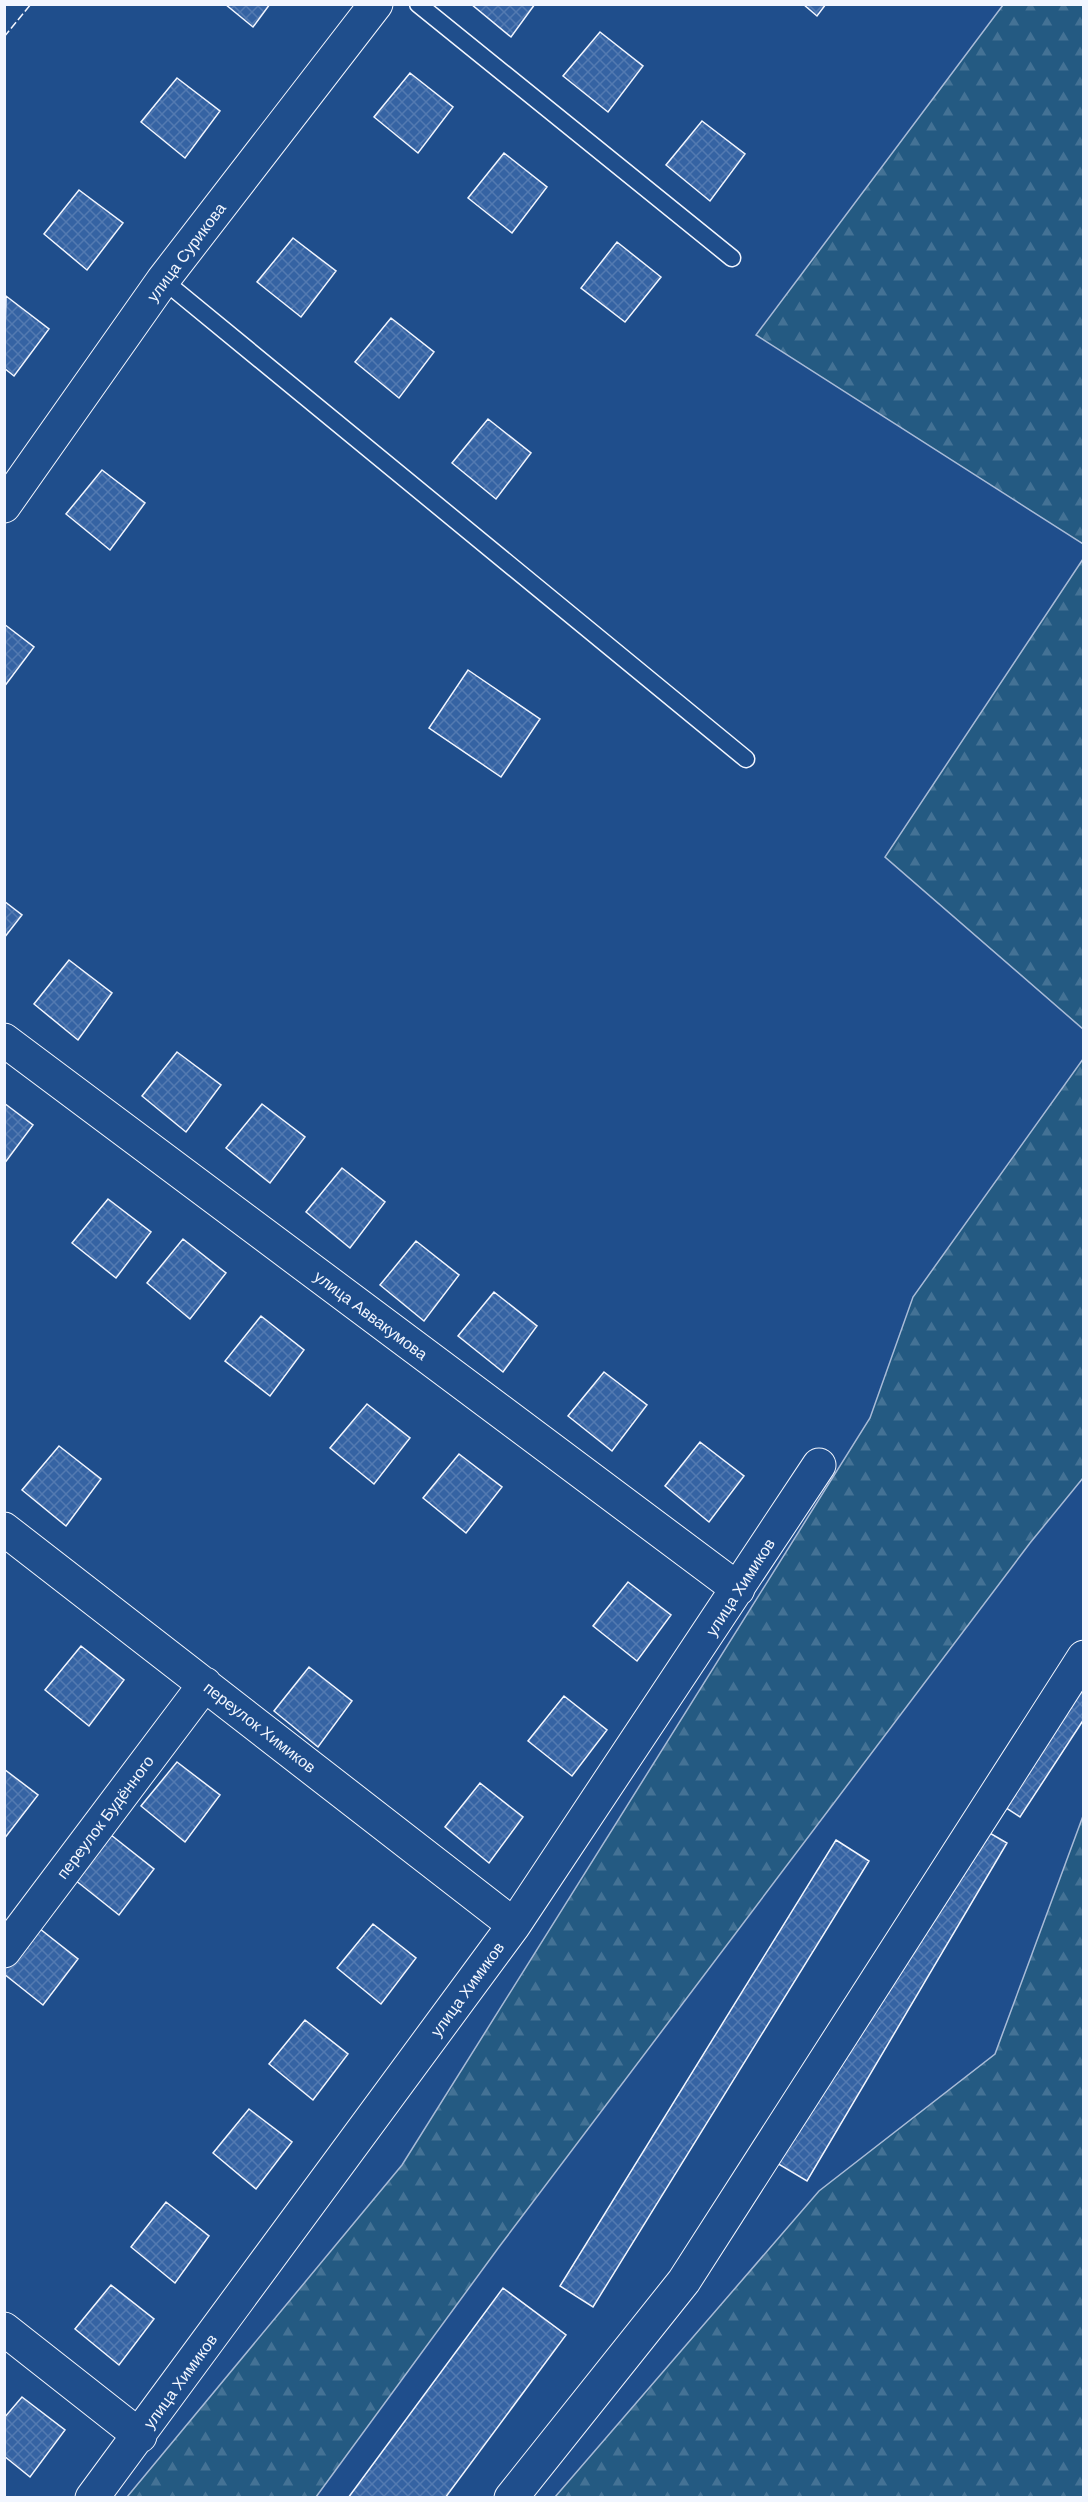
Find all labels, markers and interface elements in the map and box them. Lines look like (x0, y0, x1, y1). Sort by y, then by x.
street label: улица Сурикова (142, 198, 231, 306)
street label: улица Аввакумова (310, 1266, 432, 1365)
street label: улица Химиков (701, 1534, 780, 1640)
street label: переулок Химиков (199, 1677, 320, 1778)
street label: переулок Будённого (52, 1751, 159, 1883)
street label: улица Химиков (426, 1938, 509, 2041)
street label: улица Химиков (139, 2330, 222, 2433)

